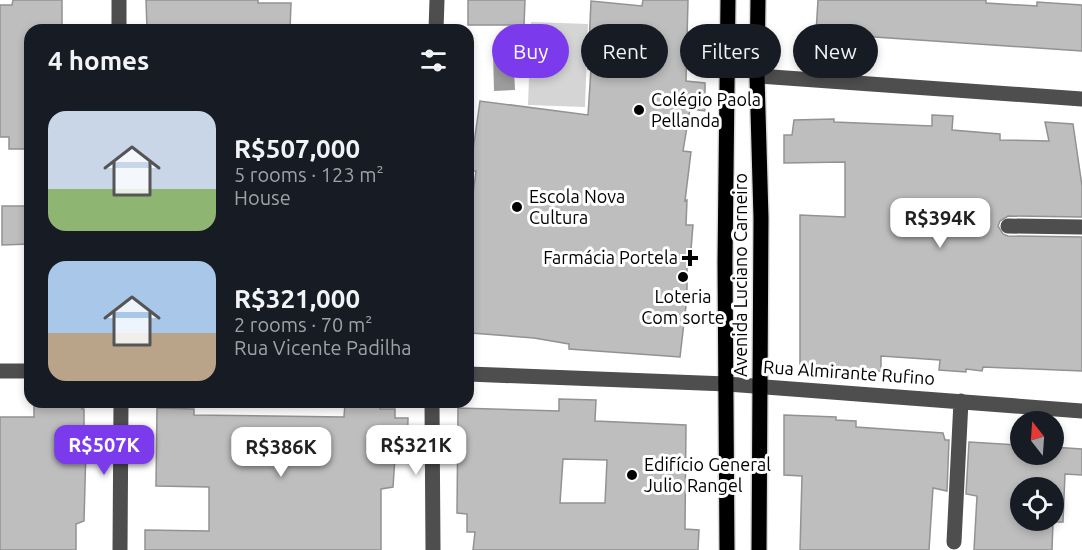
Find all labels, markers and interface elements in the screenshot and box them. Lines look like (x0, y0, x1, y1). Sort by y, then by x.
chip: Buy (492, 24, 569, 78)
chip: Rent (581, 24, 668, 78)
chip: Filters (680, 24, 781, 78)
chip: New (793, 24, 878, 78)
icon: filters (417, 44, 450, 77)
text: 4 homes (48, 46, 149, 75)
place label: Colégio Paola Pellanda (651, 89, 761, 130)
marker: Colégio Paola Pellanda (632, 103, 646, 117)
text: R$507,000 (234, 134, 360, 163)
icon: home (96, 135, 168, 207)
text: 5 rooms · 123 m² (234, 163, 384, 186)
street label: Avenida Luciano Carneiro (730, 173, 750, 377)
text: House (234, 186, 291, 209)
place label: Escola Nova Cultura (529, 186, 625, 227)
pin: R$394K (891, 198, 989, 249)
marker: Escola Nova Cultura (510, 200, 524, 214)
text: R$394K (904, 206, 976, 229)
place label: Farmácia Portela (543, 247, 678, 267)
marker: Farmácia Portela (683, 251, 697, 265)
marker: Loteria Com sorte (676, 270, 690, 284)
text: R$321,000 (234, 284, 360, 313)
icon: home (96, 285, 168, 357)
place label: Loteria Com sorte (641, 286, 725, 327)
text: 2 rooms · 70 m² (234, 313, 372, 336)
text: Rua Vicente Padilha (234, 336, 412, 359)
street label: Rua Almirante Rufino (763, 356, 936, 388)
north arrow (1010, 411, 1064, 465)
map controls (1010, 411, 1064, 531)
pin: R$507K (55, 425, 153, 476)
pin: R$321K (367, 425, 465, 476)
pin: R$386K (232, 427, 330, 478)
text: R$507K (68, 433, 140, 456)
text: R$321K (380, 433, 452, 456)
text: R$386K (245, 435, 317, 458)
place label: Edifício General Julio Rangel (644, 454, 771, 495)
marker: Edifício General Julio Rangel (625, 468, 639, 482)
button: locate (1010, 477, 1064, 531)

